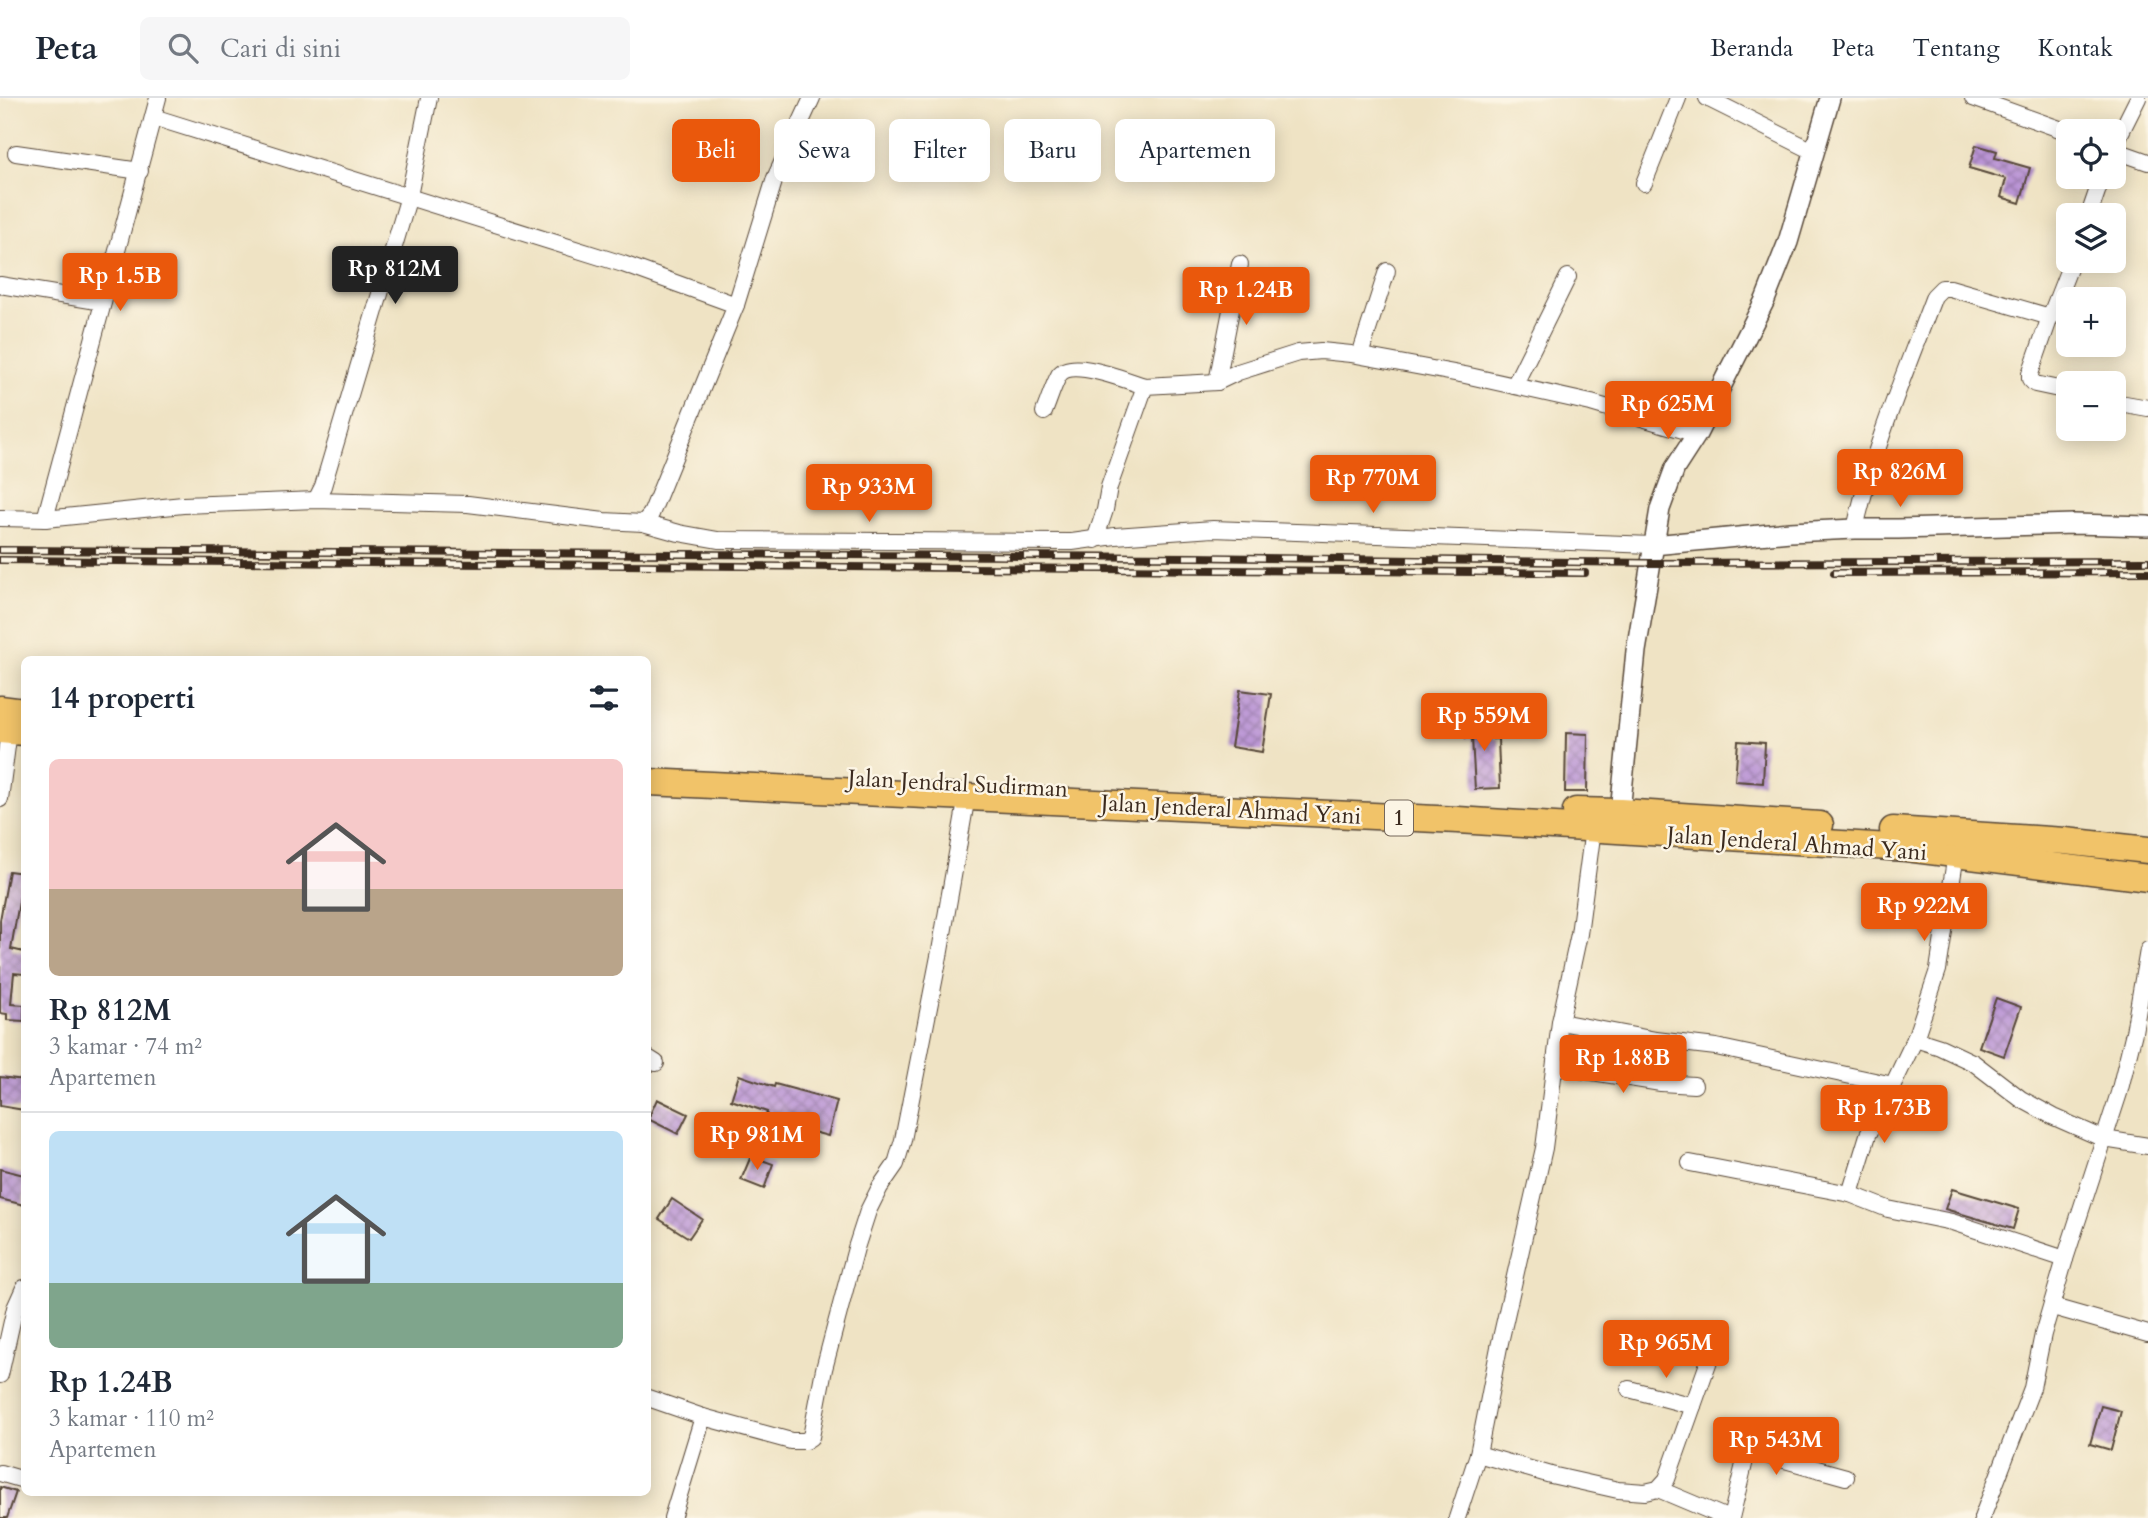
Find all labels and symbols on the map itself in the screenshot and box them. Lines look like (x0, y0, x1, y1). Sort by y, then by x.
pin: Rp 812M (330, 246, 460, 306)
pin: Rp 1.5B (55, 254, 185, 313)
pin: Rp 1.24B (1174, 268, 1318, 327)
pin: Rp 625M (1603, 382, 1733, 441)
pin: Rp 826M (1835, 450, 1965, 509)
pin: Rp 770M (1308, 456, 1438, 515)
pin: Rp 933M (804, 464, 934, 524)
pin: Rp 559M (1419, 694, 1549, 753)
street label: Jalan Jendral Sudirman (844, 762, 1069, 805)
street label: Jalan Jenderal Ahmad Yani (1097, 787, 1362, 832)
road number: 1 (1385, 800, 1413, 836)
street label: Jalan Jenderal Ahmad Yani (1663, 819, 1928, 868)
pin: Rp 922M (1859, 884, 1989, 943)
pin: Rp 1.88B (1551, 1035, 1695, 1095)
pin: Rp 1.73B (1812, 1086, 1956, 1145)
pin: Rp 981M (692, 1112, 822, 1172)
pin: Rp 965M (1601, 1320, 1731, 1380)
pin: Rp 543M (1711, 1418, 1841, 1477)

